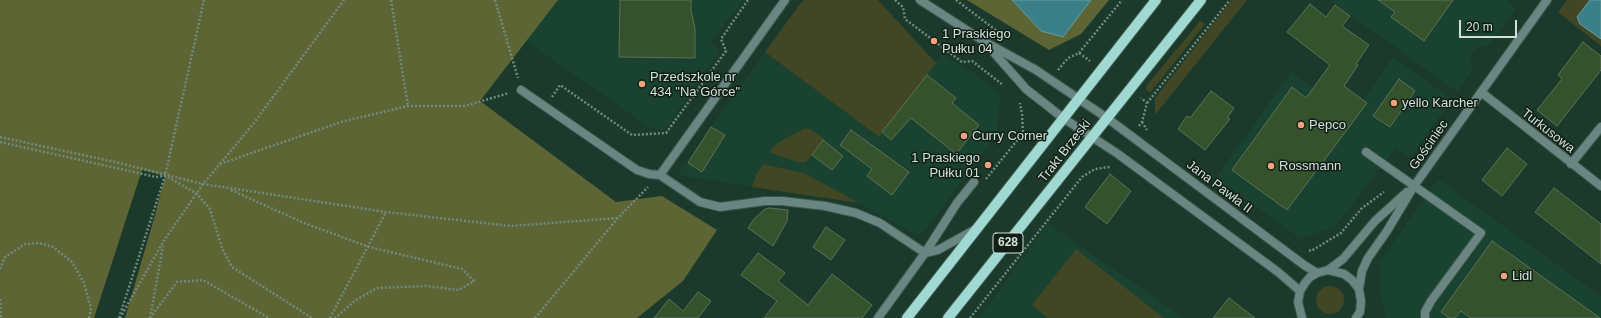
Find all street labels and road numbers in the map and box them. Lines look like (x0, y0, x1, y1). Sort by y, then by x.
street label: Turkusowa (1518, 105, 1578, 157)
street label: Trakt Brzeski (1036, 117, 1094, 185)
street label: Gościniec (1406, 117, 1452, 173)
street label: Jana Pawła II (1183, 157, 1255, 217)
road number: 628 (993, 233, 1023, 253)

